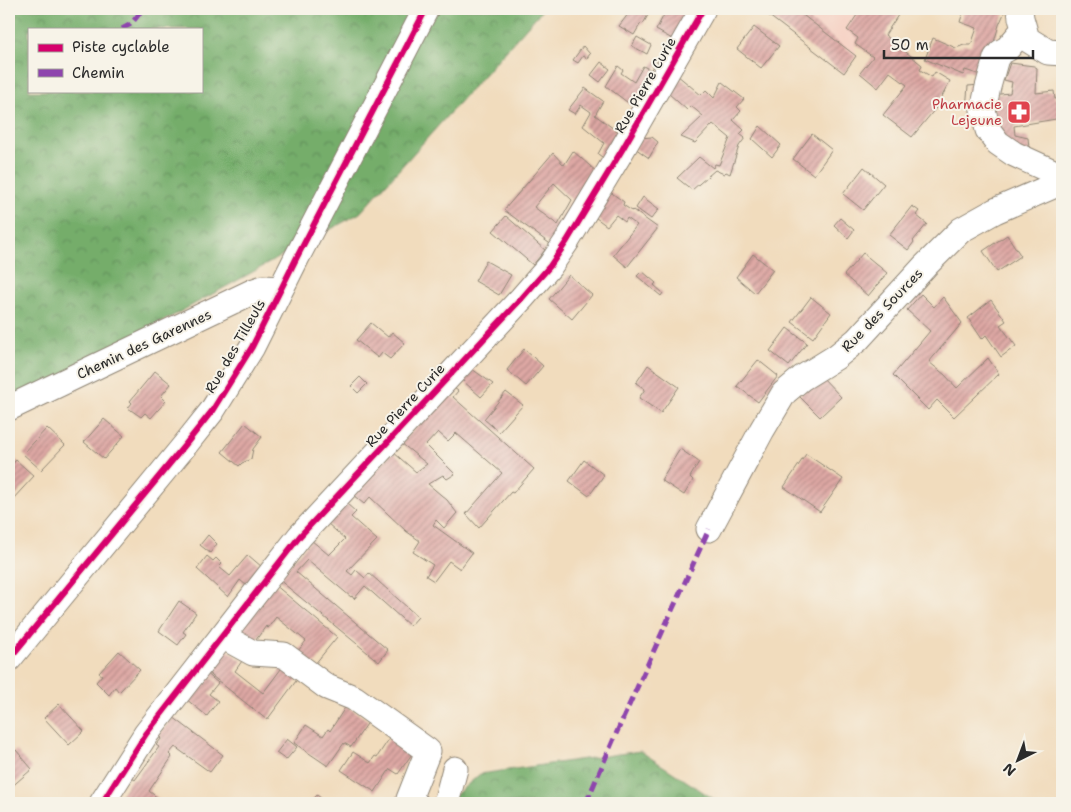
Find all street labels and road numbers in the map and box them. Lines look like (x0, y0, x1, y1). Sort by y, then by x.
street label: Rue Pierre Curie (610, 34, 680, 136)
street label: Rue des Sources (837, 264, 927, 356)
street label: Rue des Tilleuls (201, 296, 269, 396)
street label: Chemin des Garennes (74, 305, 214, 383)
street label: Rue Pierre Curie (362, 359, 449, 451)

